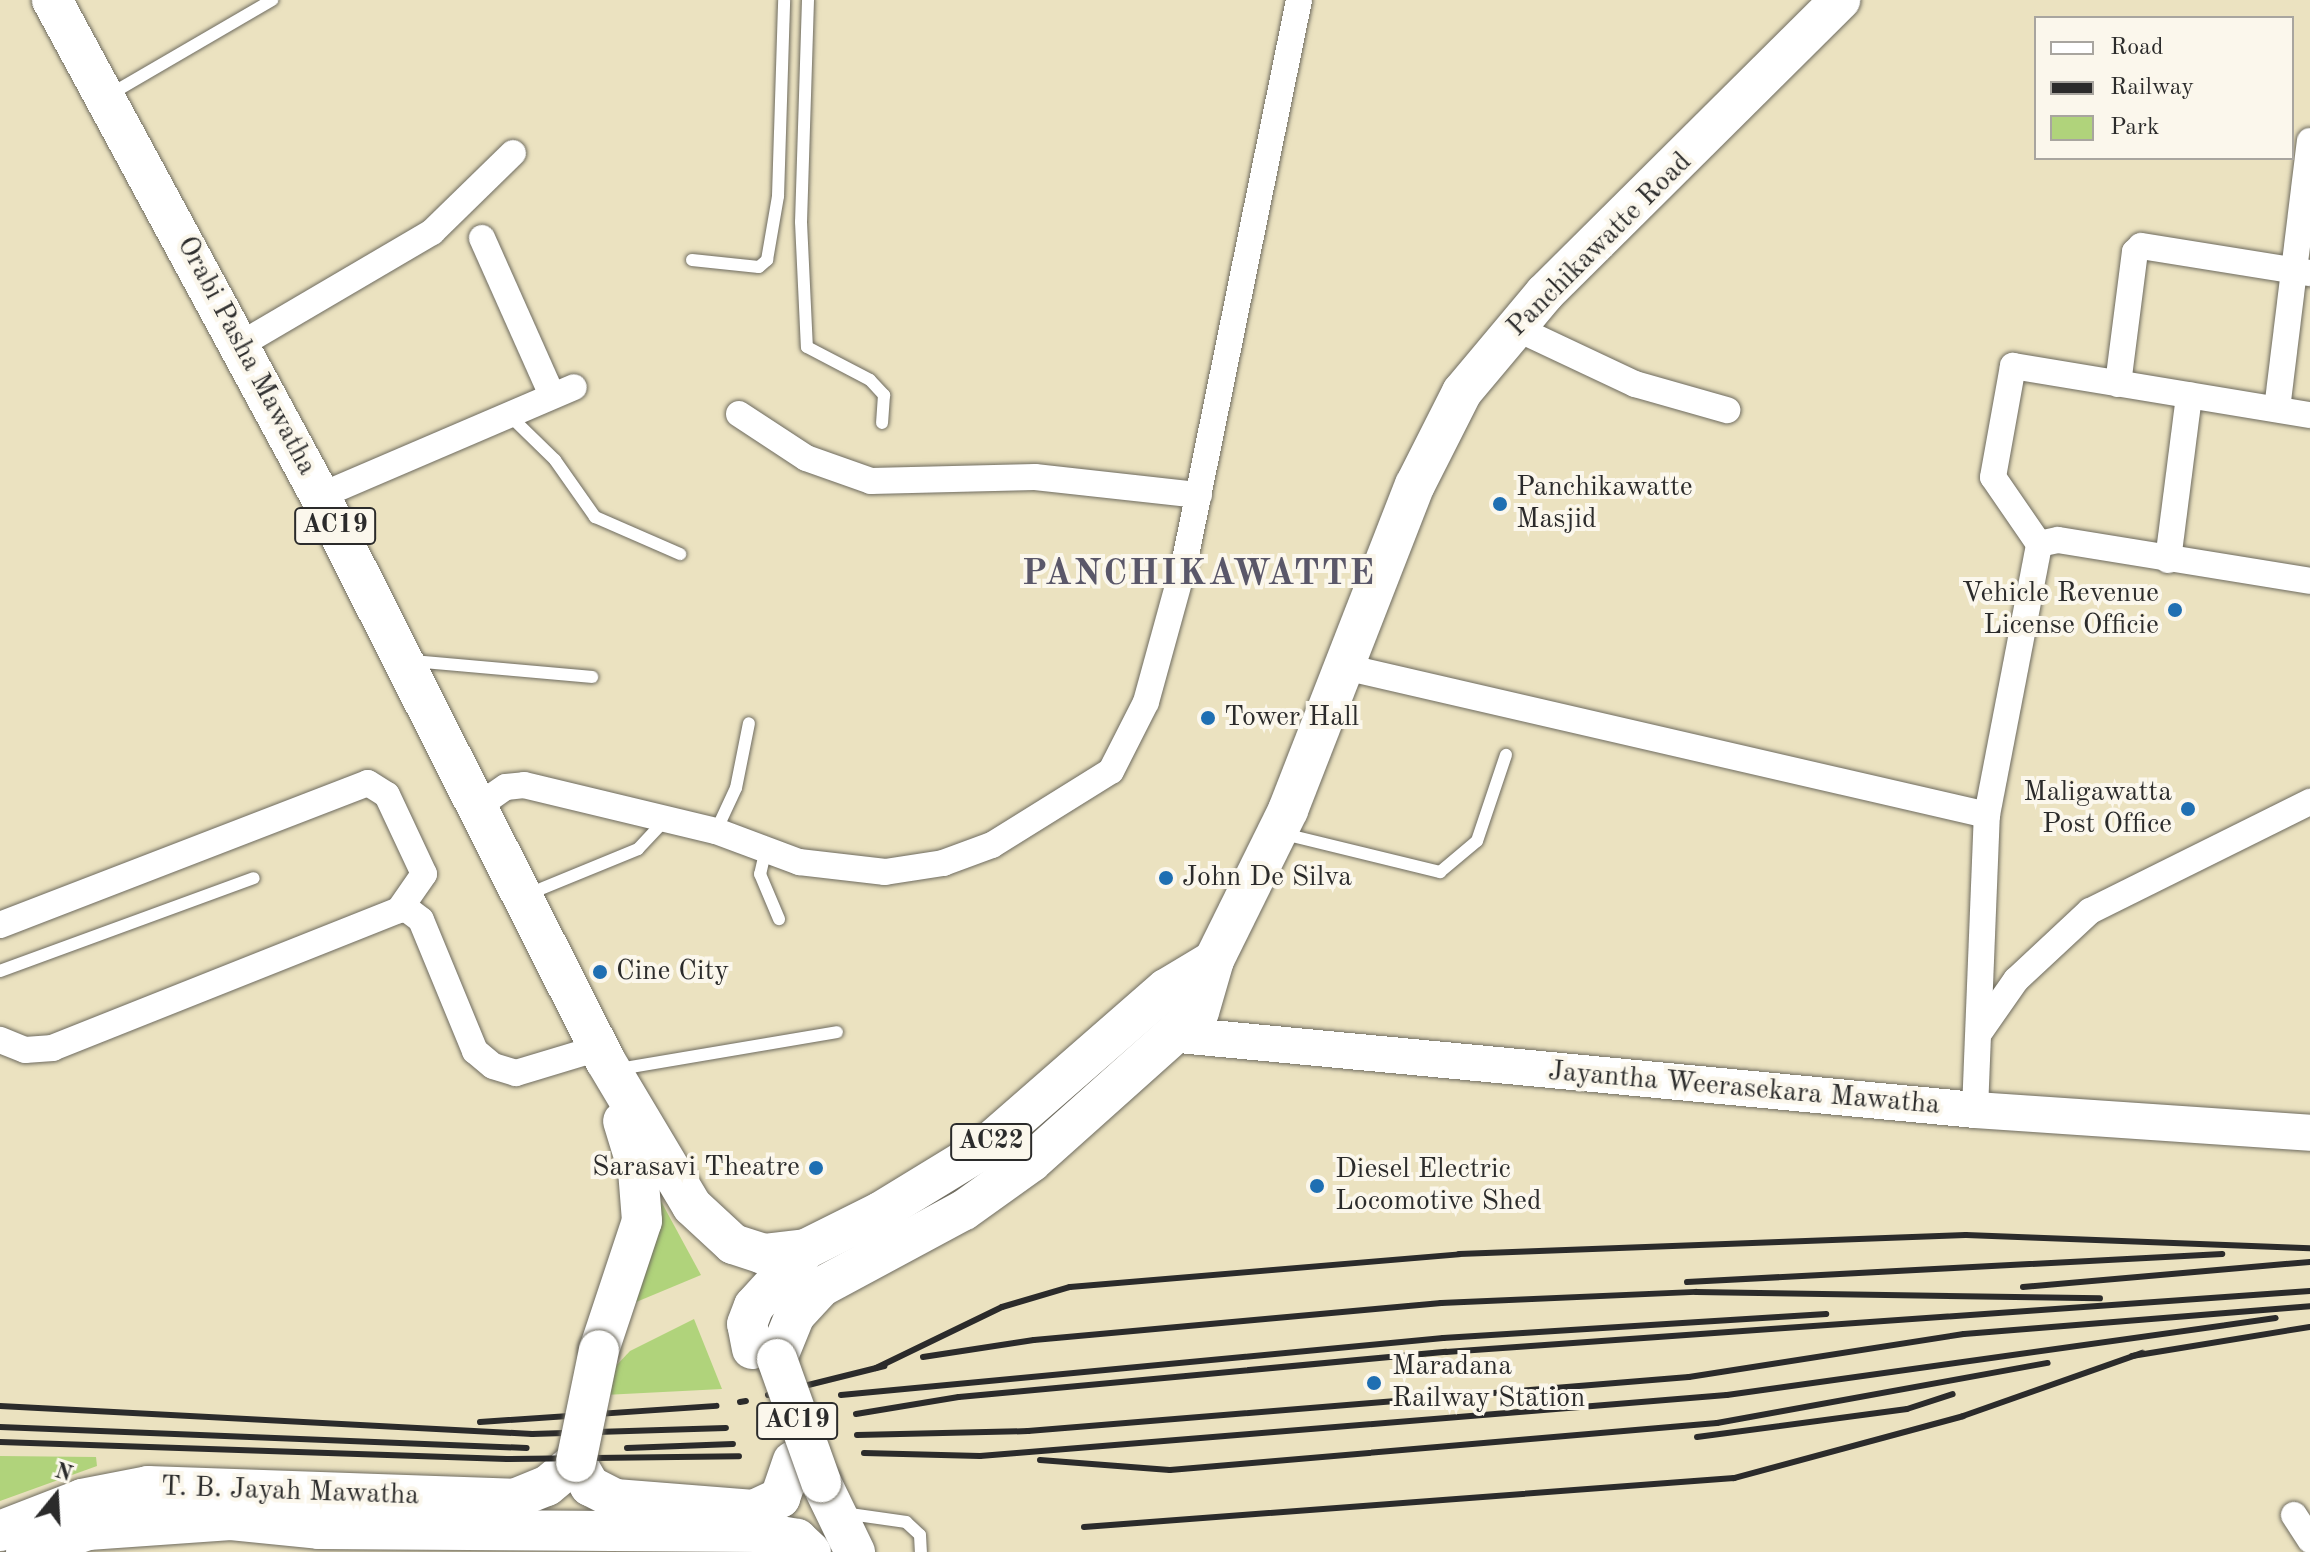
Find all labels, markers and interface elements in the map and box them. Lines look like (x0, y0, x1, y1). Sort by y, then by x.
legend (2034, 16, 2294, 160)
text: Road (2110, 36, 2163, 60)
text: Railway (2110, 76, 2194, 100)
text: Park (2110, 116, 2159, 140)
street label: Panchikawatte Road (1501, 146, 1699, 344)
street label: Orabi Pasha Mawatha (169, 231, 323, 481)
place label: Panchikawatte Masjid (1516, 471, 1693, 537)
marker: Panchikawatte Masjid (1491, 495, 1509, 513)
road number: AC19 (293, 504, 377, 548)
district label: PANCHIKAWATTE (1022, 554, 1376, 598)
place label: Vehicle Revenue License Officie (1962, 577, 2159, 643)
marker: Vehicle Revenue License Officie (2166, 601, 2184, 619)
place label: Tower Hall (1224, 701, 1359, 735)
marker: Tower Hall (1199, 709, 1217, 727)
place label: Maligawatta Post Office (2023, 776, 2172, 842)
marker: Maligawatta Post Office (2179, 800, 2197, 818)
place label: John De Silva (1182, 861, 1352, 895)
marker: John De Silva (1157, 869, 1175, 887)
place label: Cine City (616, 955, 729, 989)
marker: Cine City (591, 963, 609, 981)
street label: Jayantha Weerasekara Mawatha (1547, 1055, 1941, 1123)
road number: AC22 (949, 1120, 1033, 1164)
place label: Sarasavi Theatre (592, 1151, 800, 1185)
place label: Diesel Electric Locomotive Shed (1335, 1153, 1542, 1219)
marker: Sarasavi Theatre (807, 1159, 825, 1177)
marker: Diesel Electric Locomotive Shed (1306, 1175, 1328, 1197)
place label: Maradana Railway Station (1392, 1350, 1585, 1416)
marker: Maradana Railway Station (1363, 1372, 1385, 1394)
road number: AC19 (755, 1399, 839, 1443)
north arrow (16, 1456, 96, 1536)
text: N (52, 1460, 75, 1486)
street label: T. B. Jayah Mawatha (160, 1471, 420, 1513)

